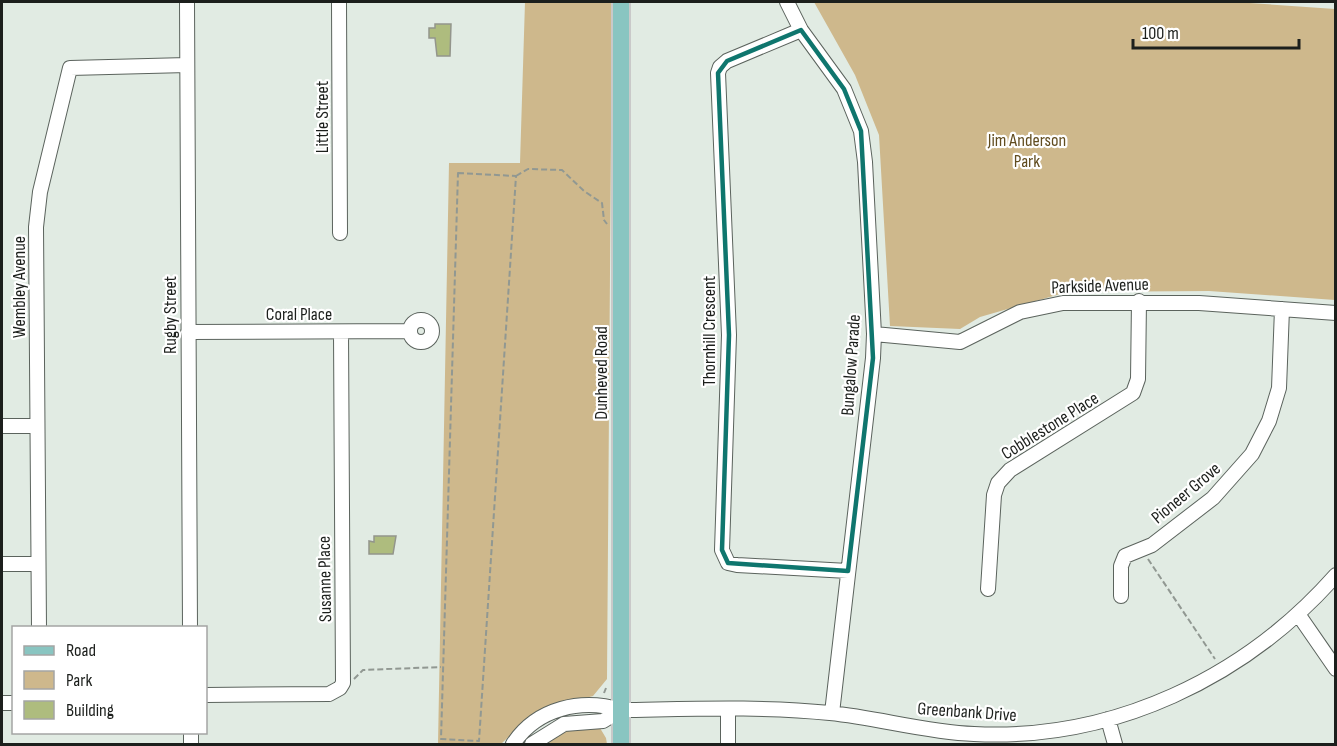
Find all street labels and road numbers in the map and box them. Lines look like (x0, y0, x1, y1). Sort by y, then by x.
street label: Little Street (312, 80, 333, 153)
street label: Wembley Avenue (9, 236, 30, 338)
street label: Parkside Avenue (1051, 274, 1149, 298)
street label: Rugby Street (160, 275, 181, 354)
street label: Thornhill Crescent (699, 275, 720, 386)
street label: Coral Place (266, 304, 332, 325)
street label: Bungalow Parade (837, 314, 865, 416)
street label: Dunheved Road (591, 326, 612, 420)
street label: Cobblestone Place (997, 388, 1103, 464)
street label: Pioneer Grove (1147, 458, 1225, 528)
street label: Susanne Place (314, 536, 336, 622)
street label: Greenbank Drive (917, 698, 1017, 726)

